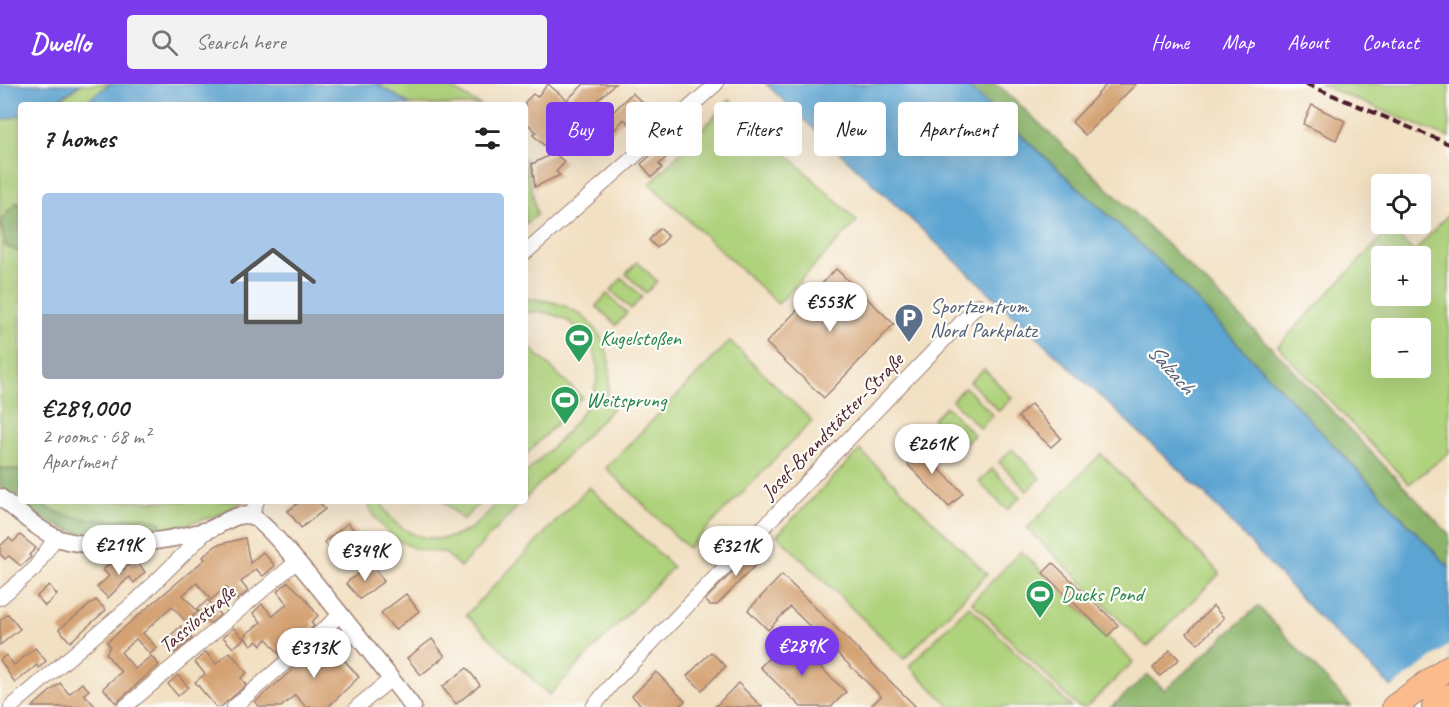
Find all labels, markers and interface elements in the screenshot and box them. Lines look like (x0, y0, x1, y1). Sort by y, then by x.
search box (127, 15, 547, 69)
text: Dwello (30, 25, 91, 60)
icon: search (148, 26, 181, 59)
text: Search here (196, 28, 286, 56)
text: Home (1151, 29, 1189, 55)
text: Map (1222, 29, 1254, 55)
text: About (1287, 29, 1329, 55)
text: Contact (1362, 29, 1419, 55)
chip: Buy (546, 102, 614, 156)
chip: Rent (626, 102, 702, 156)
chip: Filters (714, 102, 802, 156)
chip: New (814, 102, 886, 156)
chip: Apartment (898, 102, 1018, 156)
text: 7 homes (42, 122, 115, 155)
icon: filters (471, 122, 504, 155)
map controls (1371, 174, 1431, 378)
button: locate (1371, 174, 1431, 234)
icon: home (219, 232, 327, 340)
button: + (1371, 246, 1431, 306)
pin: €553K (788, 282, 872, 333)
text: €553K (807, 289, 853, 314)
place label: Sportzentrum Nord Parkplatz (930, 293, 1039, 343)
parking icon: Sportzentrum Nord Parkplatz (893, 302, 925, 344)
button: − (1371, 318, 1431, 378)
sports icon: Kugelstoßen (563, 322, 595, 364)
place label: Kugelstoßen (600, 325, 682, 351)
water label: Salzach (1141, 338, 1202, 401)
street label: Josef-Brandstätter-Straße (755, 346, 910, 505)
sports icon: Weitsprung (549, 384, 581, 426)
place label: Weitsprung (586, 387, 668, 413)
text: €289,000 (42, 391, 129, 424)
text: 2 rooms · 68 m² (42, 424, 150, 449)
pin: €261K (890, 424, 974, 475)
text: €261K (909, 431, 955, 456)
text: Apartment (42, 449, 115, 474)
pin: €219K (77, 525, 161, 576)
pin: €321K (694, 526, 778, 577)
pin: €349K (323, 531, 407, 582)
text: €219K (96, 532, 142, 557)
text: €321K (713, 533, 759, 558)
text: €349K (342, 538, 388, 563)
street label: Tassilostraße (153, 578, 242, 659)
sports icon: Ducks Pond (1024, 578, 1056, 620)
place label: Ducks Pond (1061, 581, 1147, 607)
pin: €289K (760, 626, 844, 677)
pin: €313K (272, 628, 356, 679)
text: €289K (779, 633, 825, 658)
text: €313K (291, 635, 337, 660)

